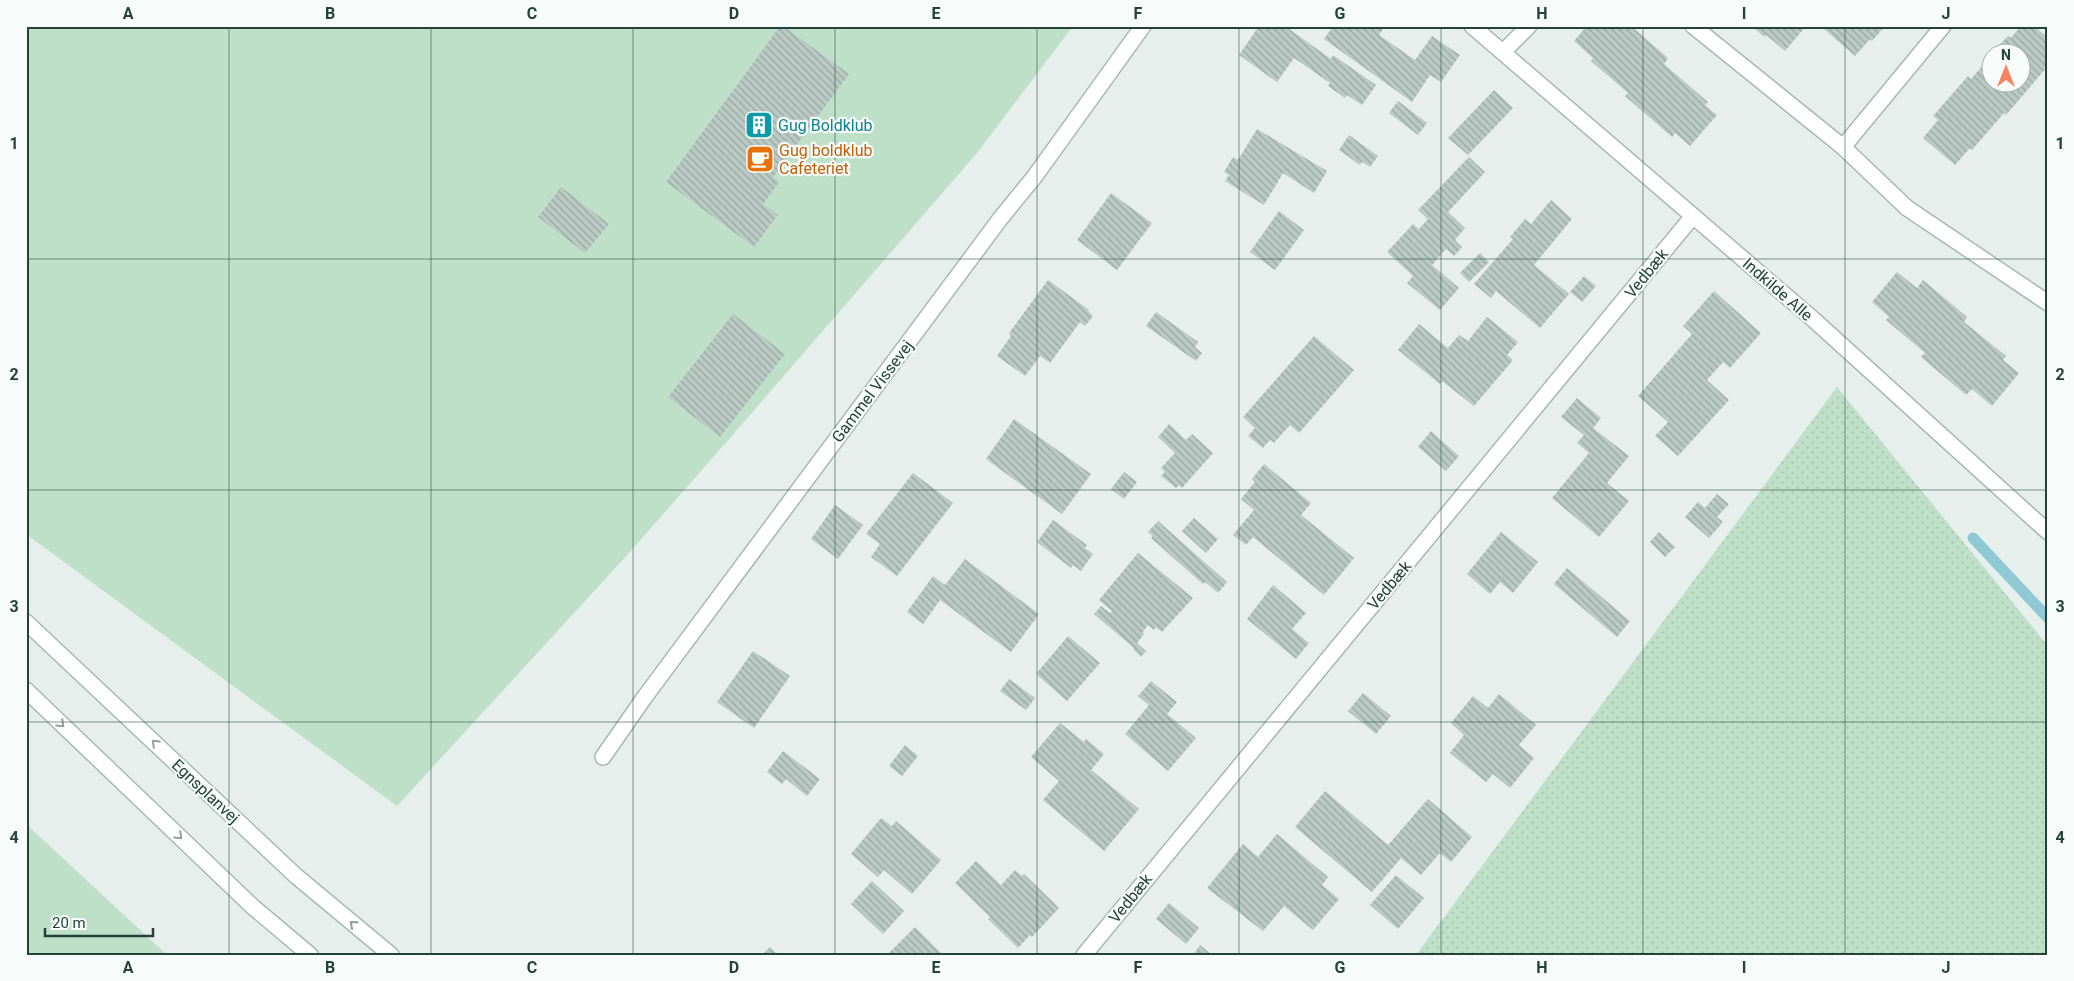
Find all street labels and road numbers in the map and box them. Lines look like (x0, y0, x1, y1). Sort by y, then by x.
street label: Vedbæk (1621, 244, 1673, 302)
street label: Indkilde Alle (1739, 254, 1816, 325)
street label: Gammel Vissevej (828, 336, 917, 446)
street label: Vedbæk (1363, 556, 1416, 614)
street label: Egnsplanvej (168, 755, 243, 827)
street label: Vedbæk (1105, 869, 1157, 927)

